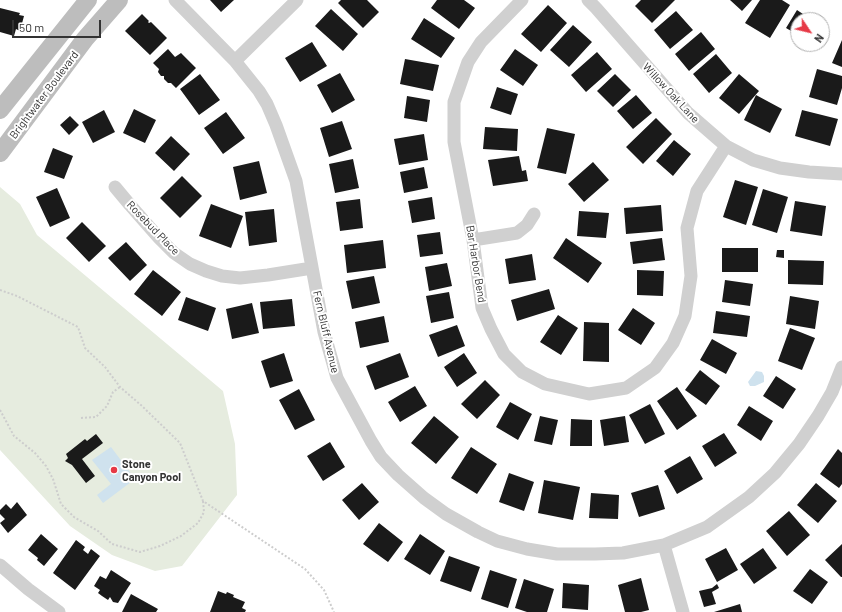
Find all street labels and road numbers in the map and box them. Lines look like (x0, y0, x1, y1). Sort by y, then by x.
street label: Brightwater Boulevard (7, 48, 81, 142)
street label: Willow Oak Lane (640, 60, 702, 126)
street label: Rosebud Place (124, 198, 182, 258)
street label: Bar Harbor Bend (463, 224, 489, 304)
street label: Fern Bluff Avenue (310, 290, 342, 374)

